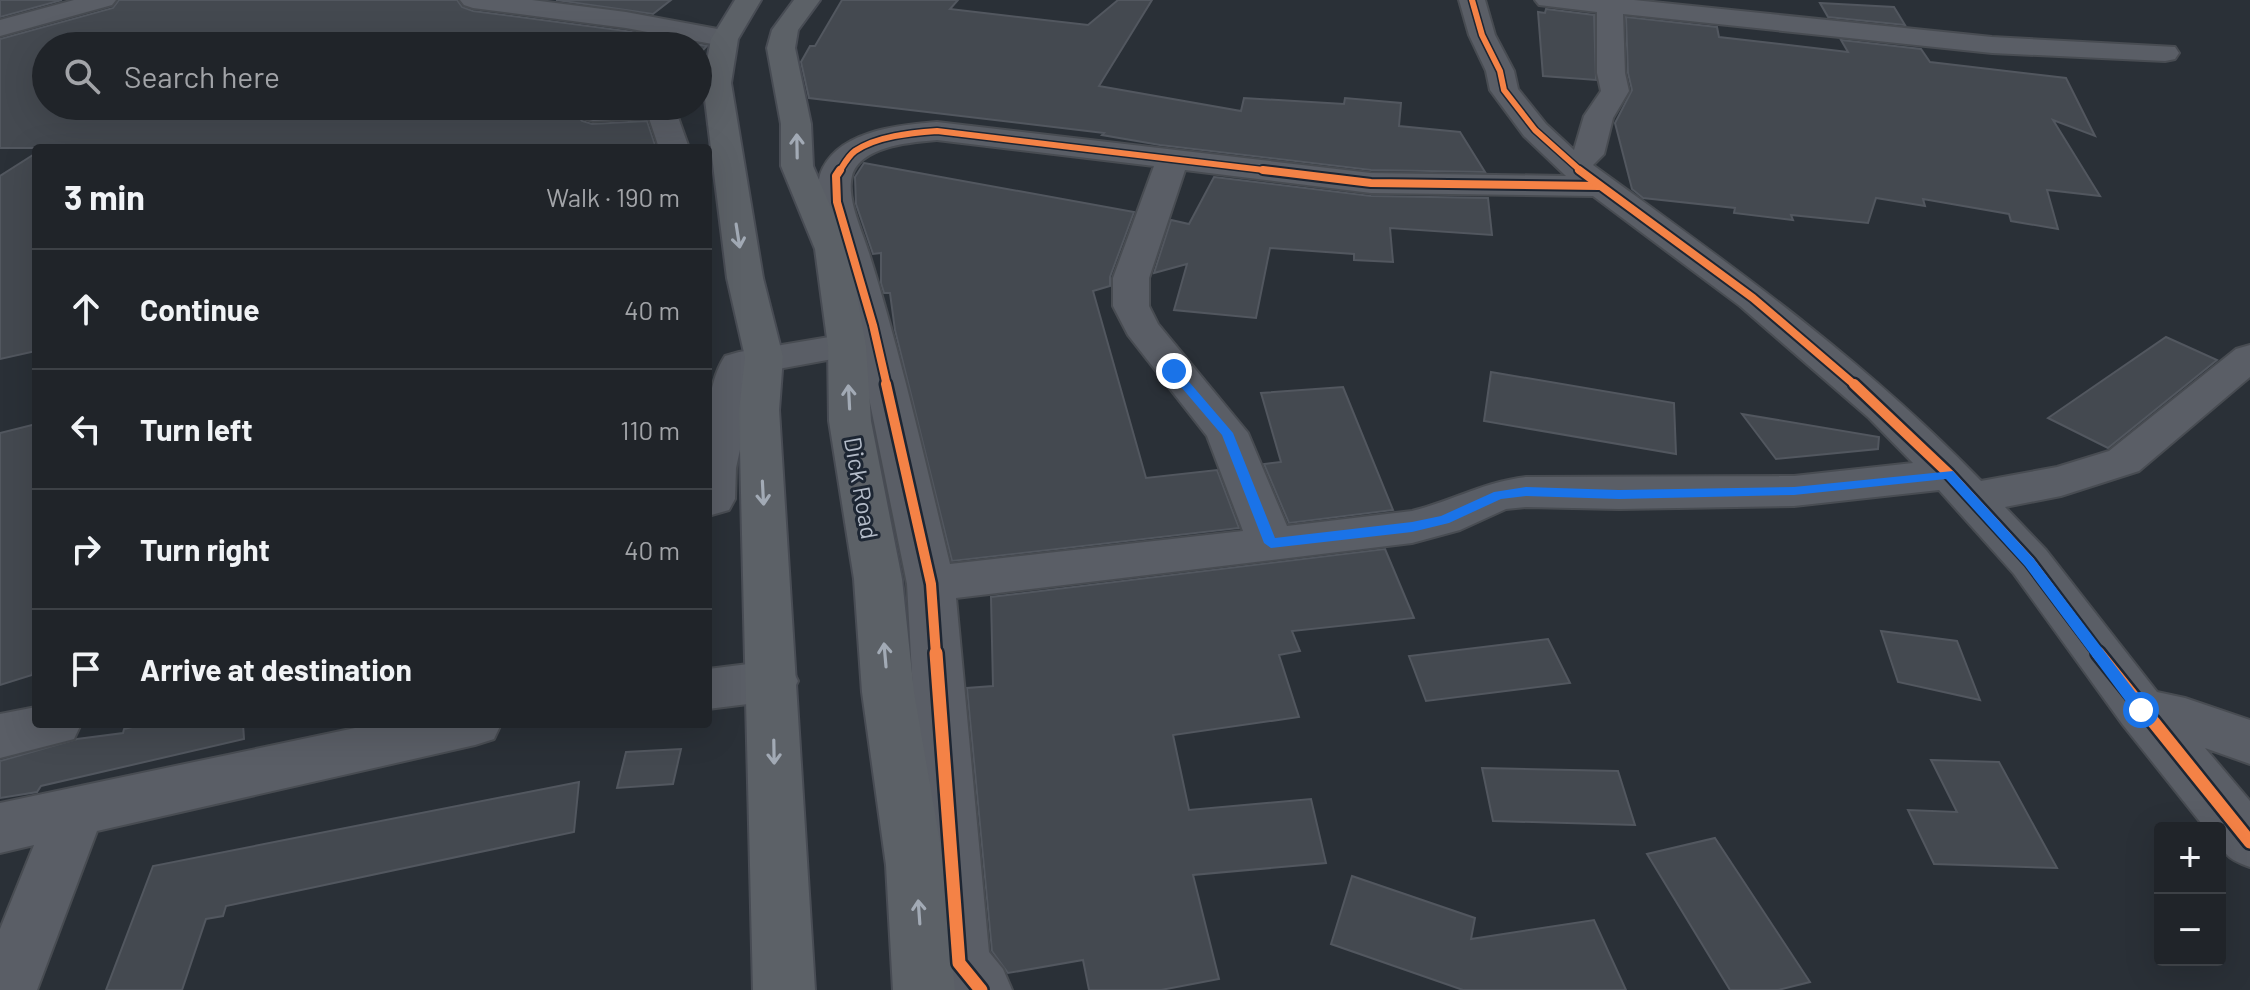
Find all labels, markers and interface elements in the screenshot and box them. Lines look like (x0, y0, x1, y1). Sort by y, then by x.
search box (32, 32, 712, 120)
icon: search (60, 54, 104, 98)
text: Search here (124, 58, 280, 94)
one-way arrow (789, 133, 804, 160)
text: 3 min (64, 176, 145, 217)
text: Walk · 190 m (546, 181, 680, 212)
one-way arrow (732, 223, 747, 248)
icon: ahead (64, 287, 108, 331)
text: Continue (140, 291, 260, 327)
text: 40 m (624, 294, 680, 325)
route end (1156, 353, 1192, 389)
one-way arrow (841, 384, 856, 411)
icon: left (64, 407, 108, 451)
text: Turn left (140, 411, 253, 447)
text: 110 m (620, 414, 680, 445)
street label: Dick Road (839, 435, 885, 541)
one-way arrow (755, 479, 770, 506)
icon: right (64, 527, 108, 571)
text: Turn right (140, 531, 270, 567)
text: 40 m (624, 534, 680, 565)
one-way arrow (877, 642, 892, 669)
icon: arrive (64, 647, 108, 691)
text: Arrive at destination (140, 651, 412, 687)
route start (2123, 692, 2159, 728)
one-way arrow (766, 738, 782, 765)
map controls (2154, 822, 2226, 966)
button: + (2154, 822, 2226, 894)
button: − (2154, 894, 2226, 966)
one-way arrow (911, 899, 926, 926)

